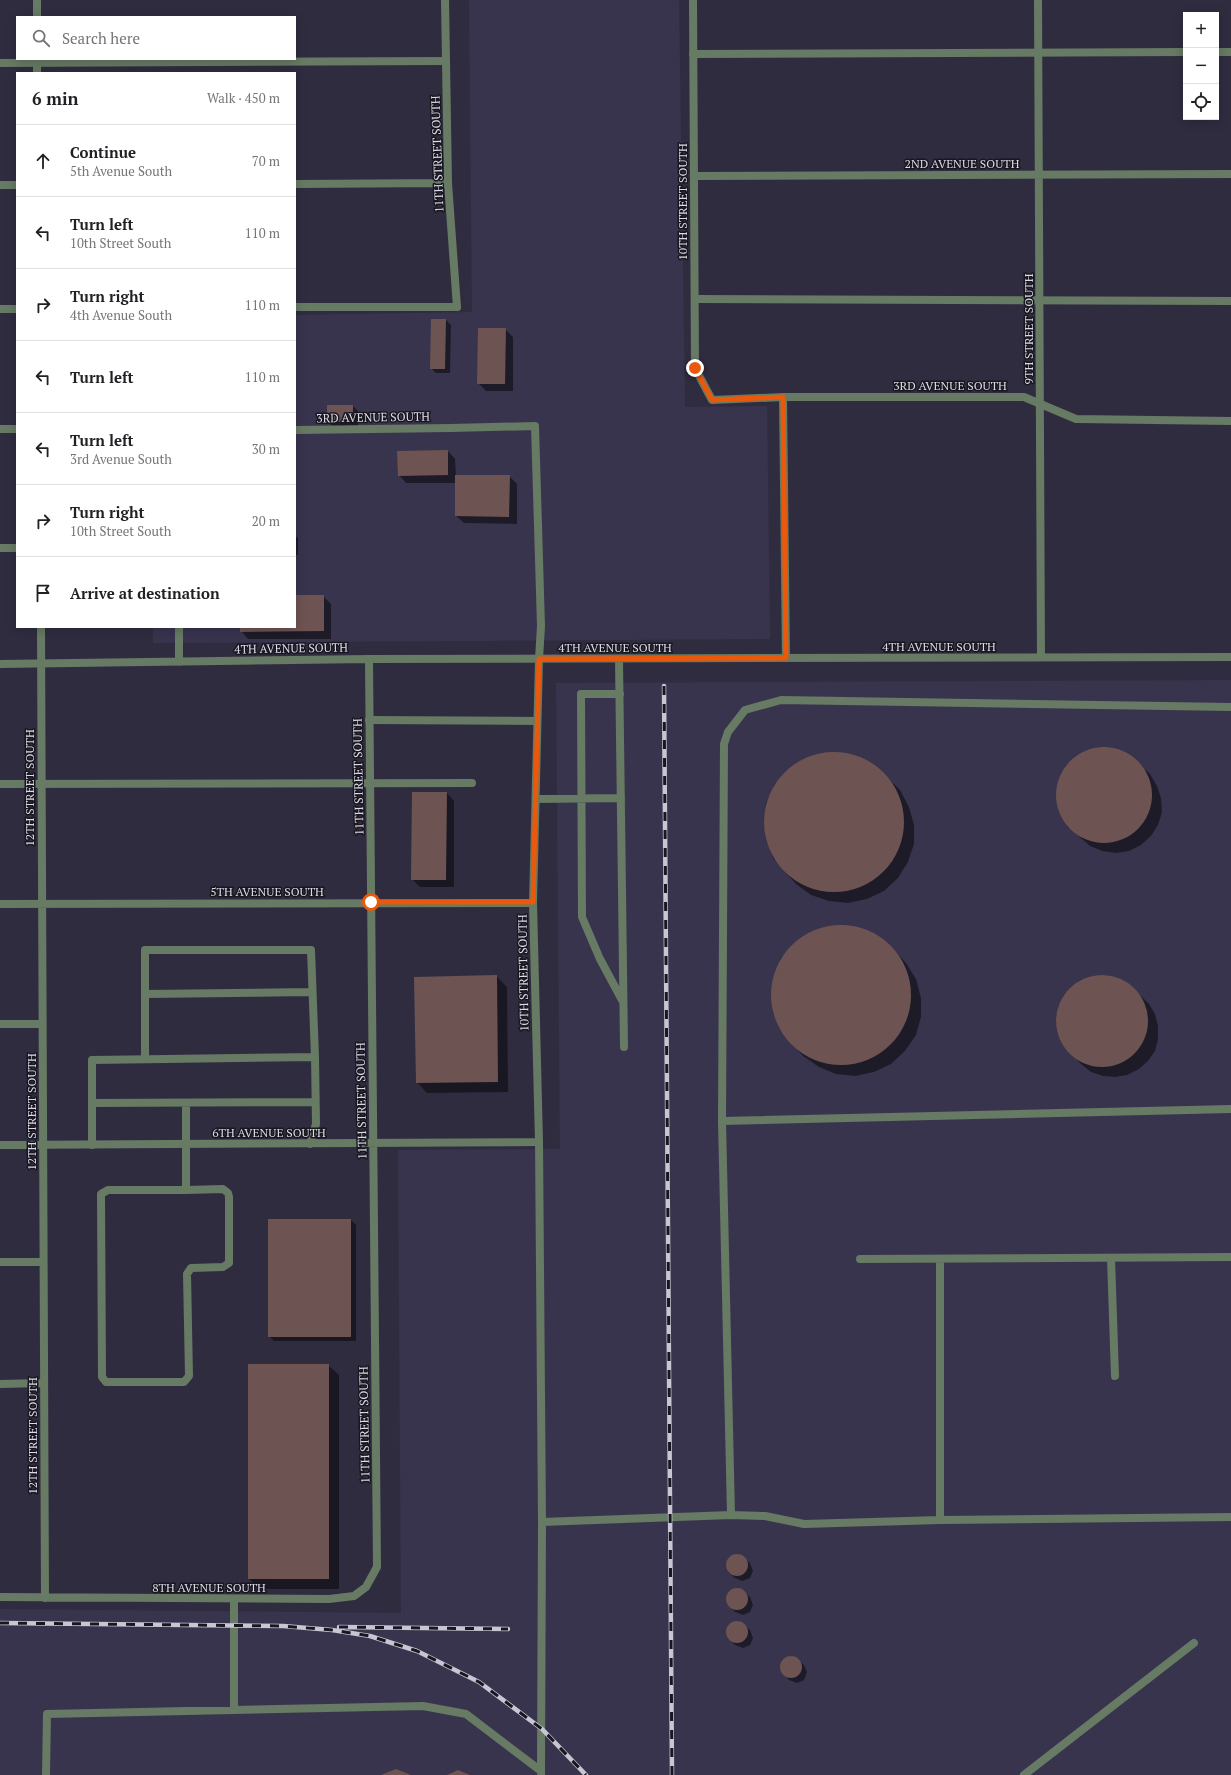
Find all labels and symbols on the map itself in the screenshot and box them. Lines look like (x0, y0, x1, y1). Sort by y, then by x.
street label: 11TH STREET SOUTH (427, 95, 447, 213)
street label: 10TH STREET SOUTH (675, 143, 690, 261)
street label: 2ND AVENUE SOUTH (905, 156, 1020, 171)
street label: 9TH STREET SOUTH (1021, 273, 1036, 384)
route end (686, 359, 704, 377)
street label: 3RD AVENUE SOUTH (893, 378, 1007, 393)
street label: 3RD AVENUE SOUTH (316, 409, 430, 425)
street label: 4TH AVENUE SOUTH (882, 639, 996, 654)
street label: 4TH AVENUE SOUTH (234, 640, 348, 656)
street label: 4TH AVENUE SOUTH (558, 640, 672, 655)
street label: 11TH STREET SOUTH (349, 718, 367, 836)
street label: 12TH STREET SOUTH (22, 729, 37, 847)
street label: 5TH AVENUE SOUTH (210, 884, 324, 899)
route start (362, 893, 380, 911)
street label: 10TH STREET SOUTH (514, 914, 532, 1032)
street label: 11TH STREET SOUTH (352, 1042, 370, 1160)
street label: 12TH STREET SOUTH (24, 1053, 39, 1171)
street label: 6TH AVENUE SOUTH (212, 1125, 326, 1140)
street label: 11TH STREET SOUTH (355, 1366, 373, 1484)
street label: 12TH STREET SOUTH (25, 1377, 40, 1495)
street label: 8TH AVENUE SOUTH (152, 1580, 266, 1595)

